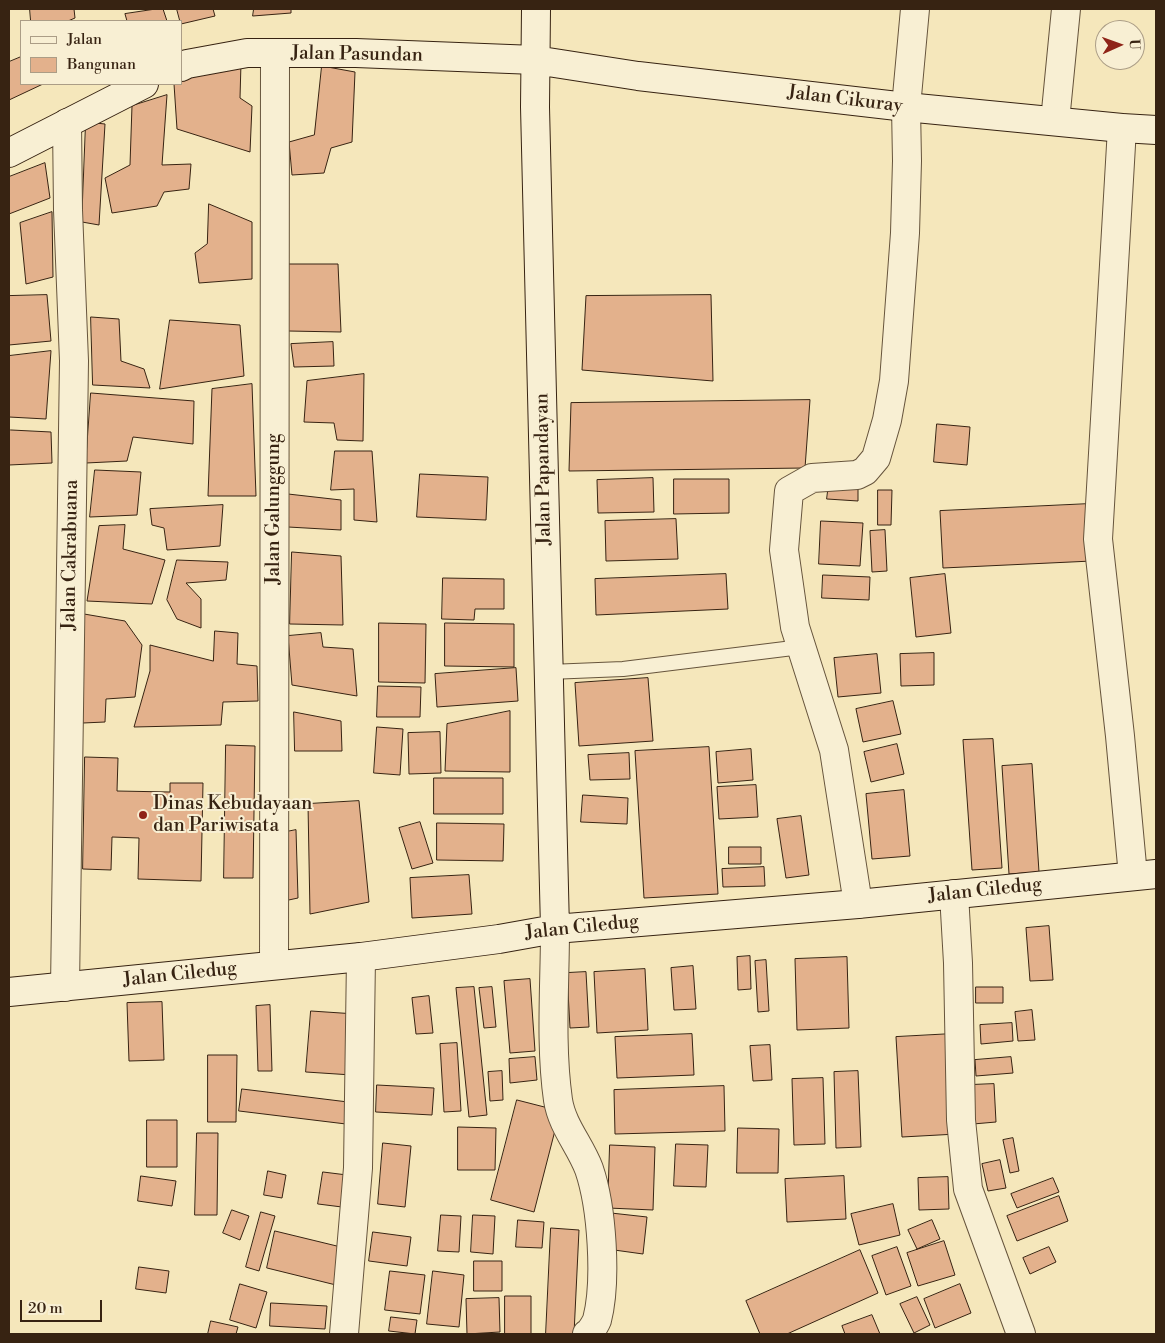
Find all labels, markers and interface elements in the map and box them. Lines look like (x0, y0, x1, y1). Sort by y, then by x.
legend (20, 20, 182, 85)
north arrow (1095, 20, 1145, 70)
text: Jalan (67, 30, 102, 49)
text: U (1125, 39, 1143, 50)
street label: Jalan Pasundan (291, 42, 423, 68)
text: Bangunan (67, 55, 136, 74)
street label: Jalan Cikuray (786, 82, 904, 118)
street label: Jalan Papandayan (531, 393, 557, 545)
street label: Jalan Galunggung (263, 433, 285, 585)
street label: Jalan Cakrabuana (58, 479, 84, 631)
place label: Dinas Kebudayaan dan Pariwisata (153, 793, 312, 837)
marker: Dinas Kebudayaan dan Pariwisata (137, 809, 149, 821)
street label: Jalan Ciledug (927, 874, 1043, 908)
street label: Jalan Ciledug (524, 911, 640, 945)
street label: Jalan Ciledug (122, 958, 238, 992)
scale bar (22, 1290, 105, 1322)
text: 20 m (28, 1299, 63, 1318)

